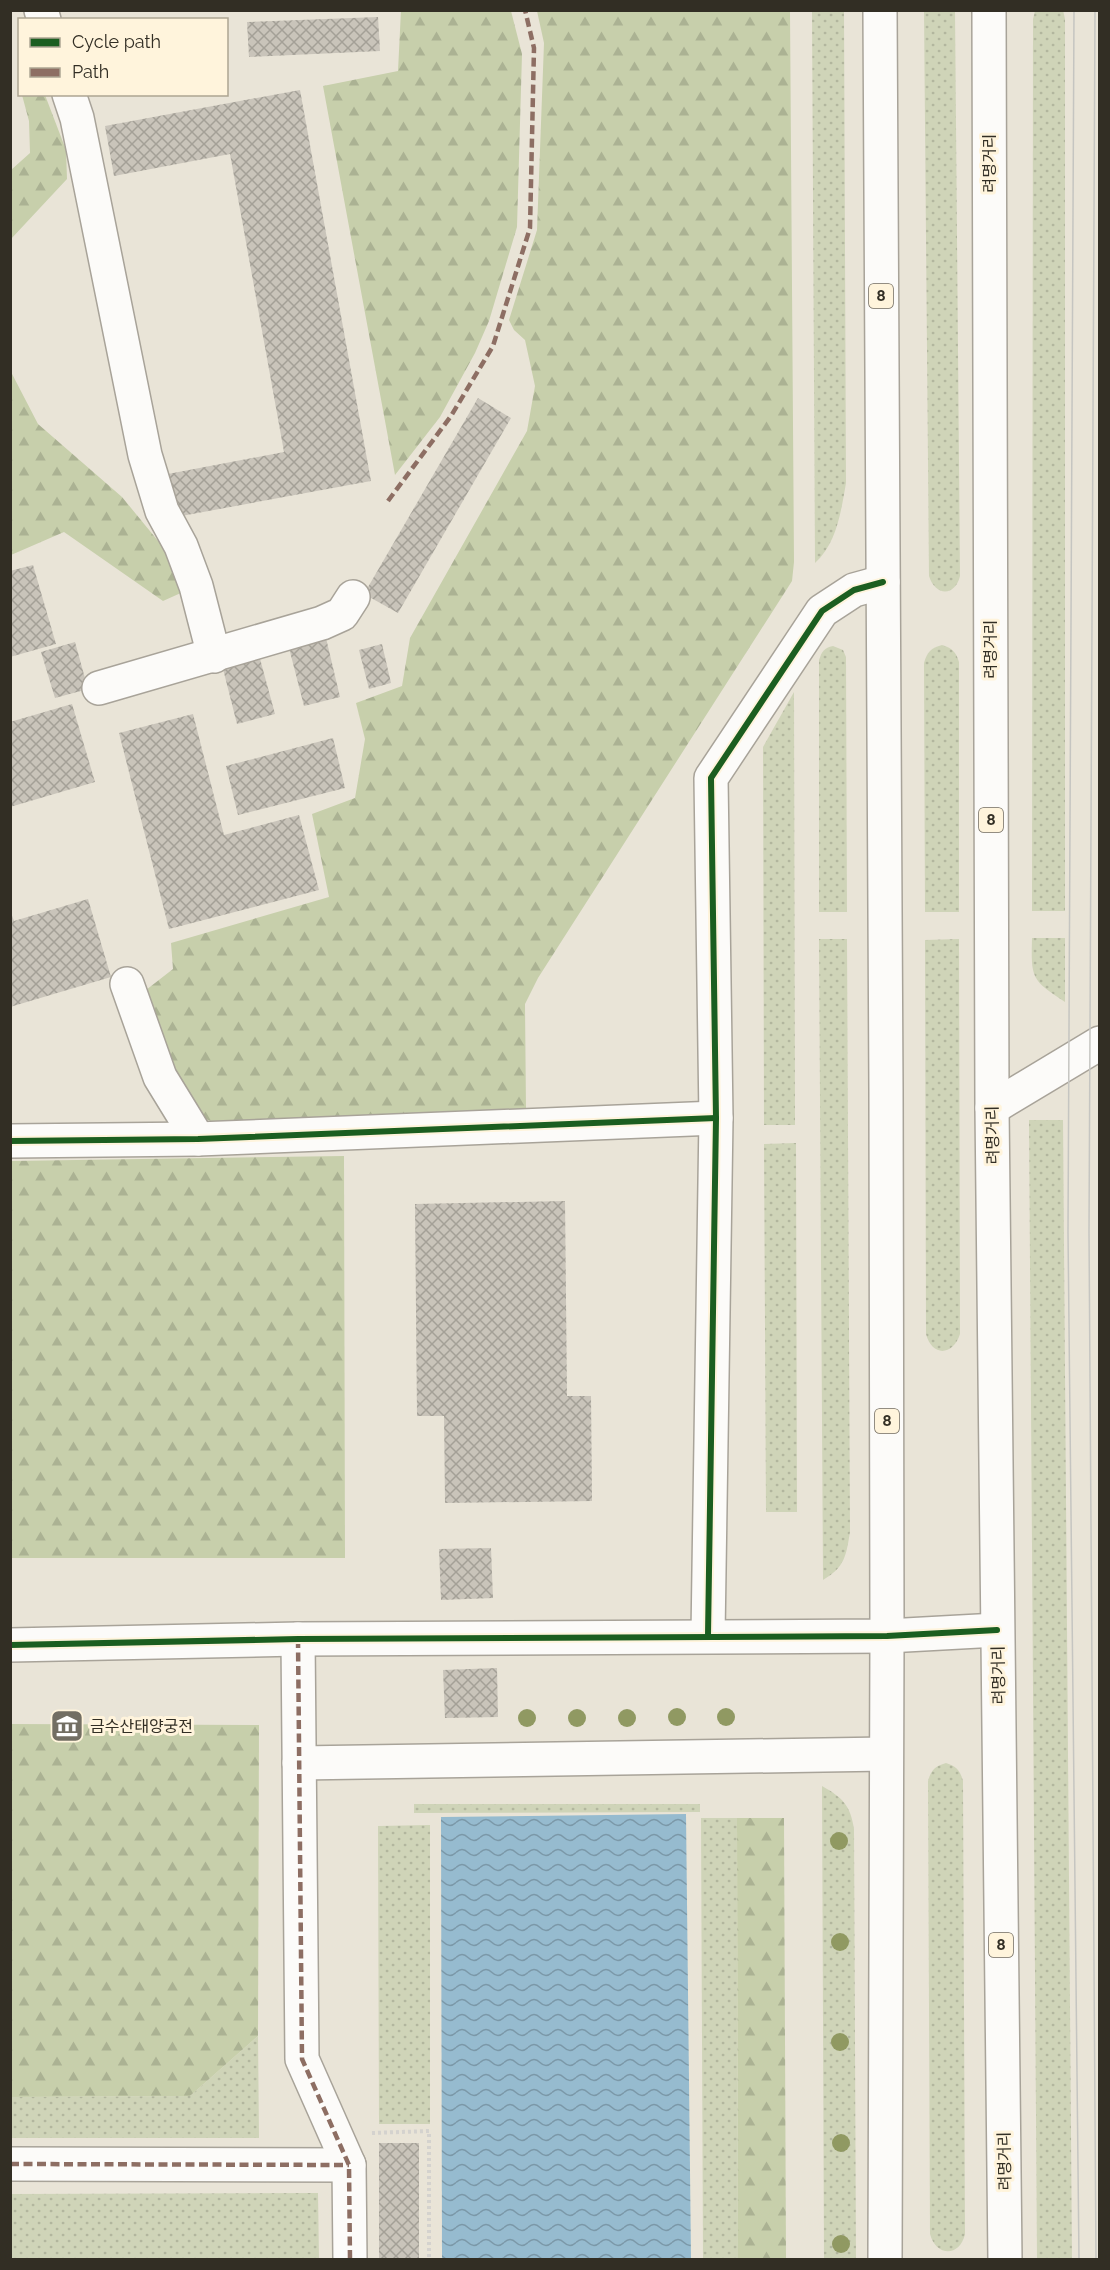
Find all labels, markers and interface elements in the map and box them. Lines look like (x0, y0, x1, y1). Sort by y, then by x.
legend (18, 18, 228, 96)
text: Cycle path (72, 31, 161, 52)
text: Path (72, 61, 109, 82)
street label: 려명거리 (980, 134, 999, 192)
road number: 8 (869, 284, 893, 308)
street label: 려명거리 (981, 620, 1000, 678)
road number: 8 (979, 808, 1003, 832)
street label: 려명거리 (982, 1105, 1003, 1165)
road number: 8 (875, 1409, 899, 1433)
street label: 려명거리 (988, 1645, 1009, 1705)
museum icon: 금수산태양궁전 (49, 1708, 85, 1744)
place label: 금수산태양궁전 (90, 1717, 193, 1736)
road number: 8 (989, 1933, 1013, 1957)
street label: 려명거리 (994, 2131, 1015, 2191)

